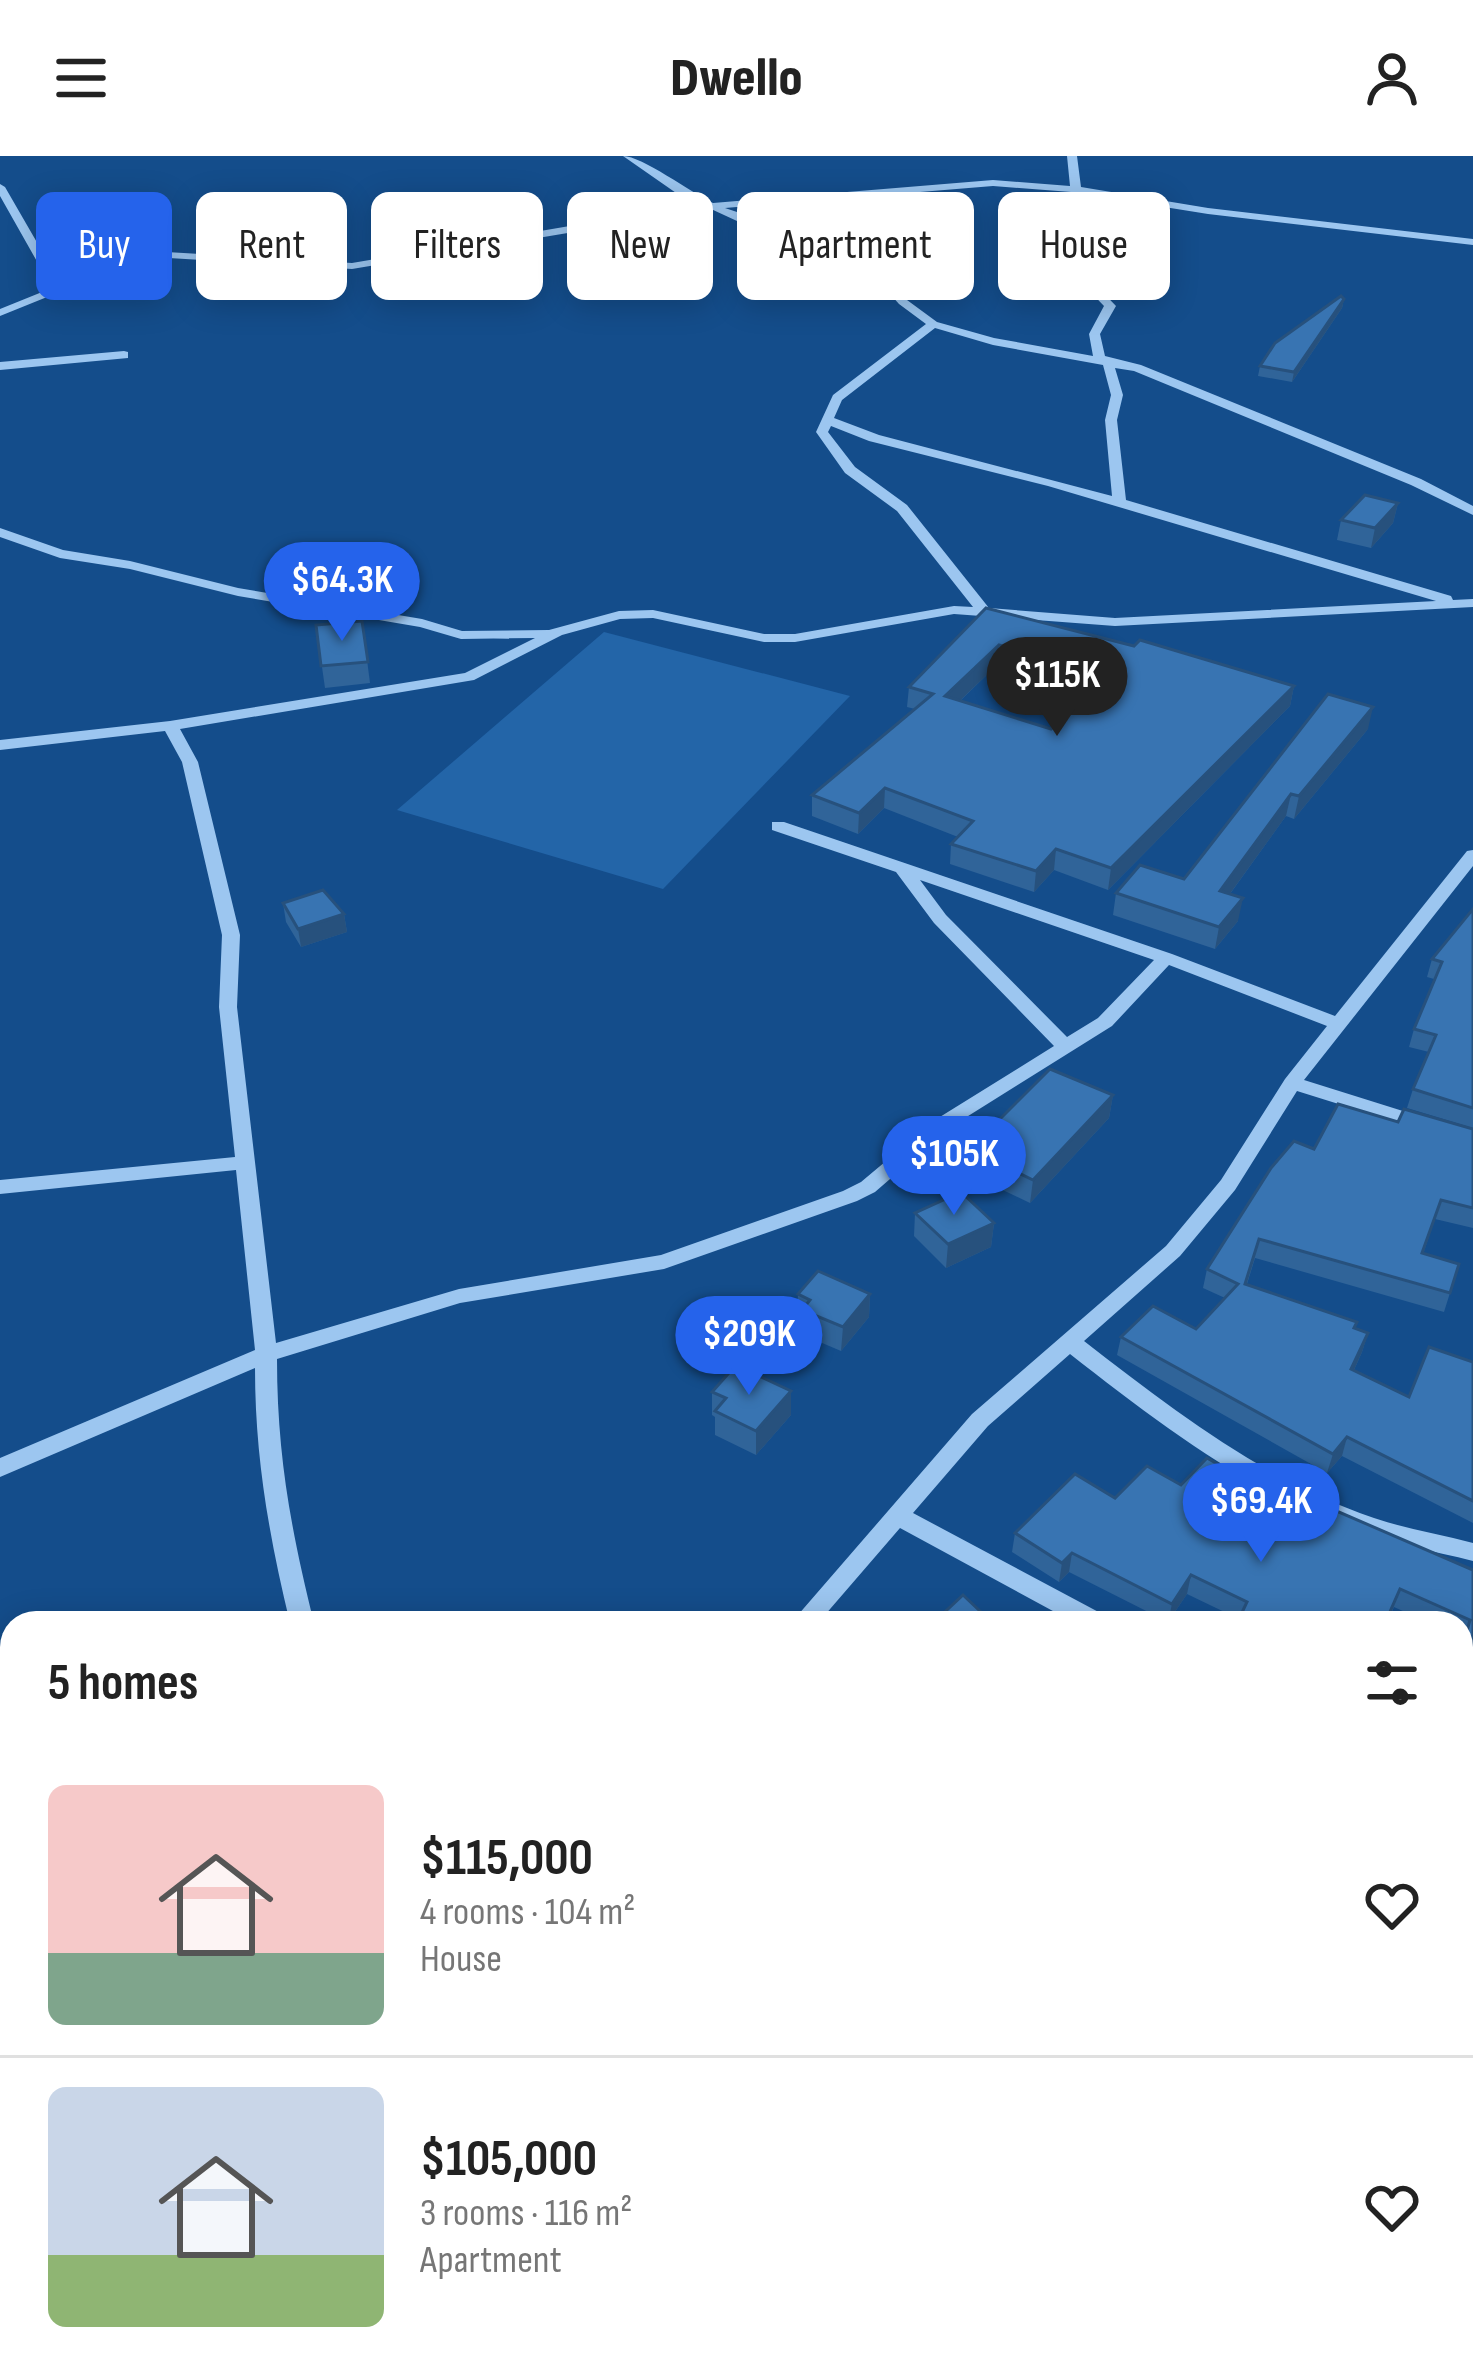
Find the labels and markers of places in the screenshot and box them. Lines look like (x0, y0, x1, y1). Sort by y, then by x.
pin: $64.3K (244, 542, 440, 644)
pin: $115K (973, 637, 1141, 739)
pin: $105K (870, 1116, 1038, 1218)
pin: $209K (665, 1296, 833, 1398)
pin: $69.4K (1163, 1463, 1359, 1565)

